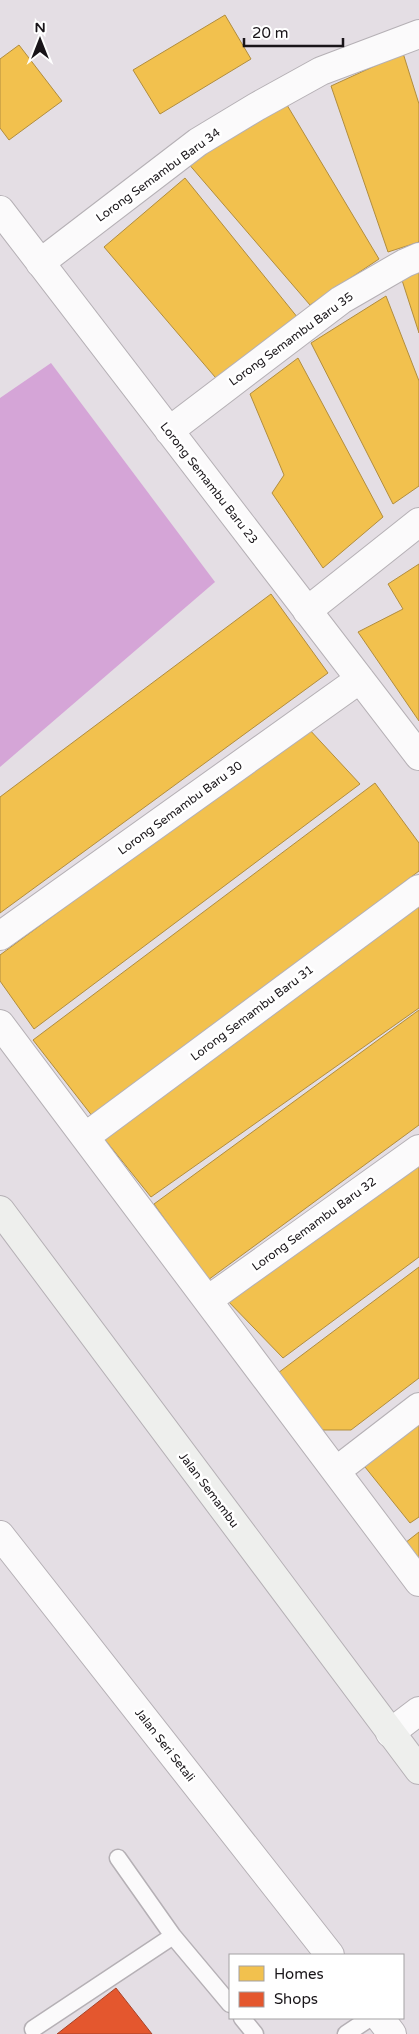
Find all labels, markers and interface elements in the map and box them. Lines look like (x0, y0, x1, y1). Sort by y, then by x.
north arrow (15, 15, 65, 65)
scale bar (244, 15, 343, 47)
text: N (34, 19, 46, 36)
text: 20 m (252, 24, 289, 42)
street label: Lorong Semambu Baru 34 (93, 125, 223, 225)
street label: Lorong Semambu Baru 35 (226, 289, 356, 389)
street label: Lorong Semambu Baru 23 (157, 420, 261, 546)
street label: Lorong Semambu Baru 30 (115, 758, 245, 858)
street label: Lorong Semambu Baru 31 (188, 962, 316, 1064)
street label: Lorong Semambu Baru 32 (249, 1174, 379, 1274)
street label: Jalan Semambu (176, 1450, 242, 1530)
street label: Jalan Seri Setali (132, 1706, 198, 1784)
legend (229, 1954, 404, 2019)
text: Homes (274, 1965, 324, 1983)
text: Shops (274, 1990, 318, 2008)

